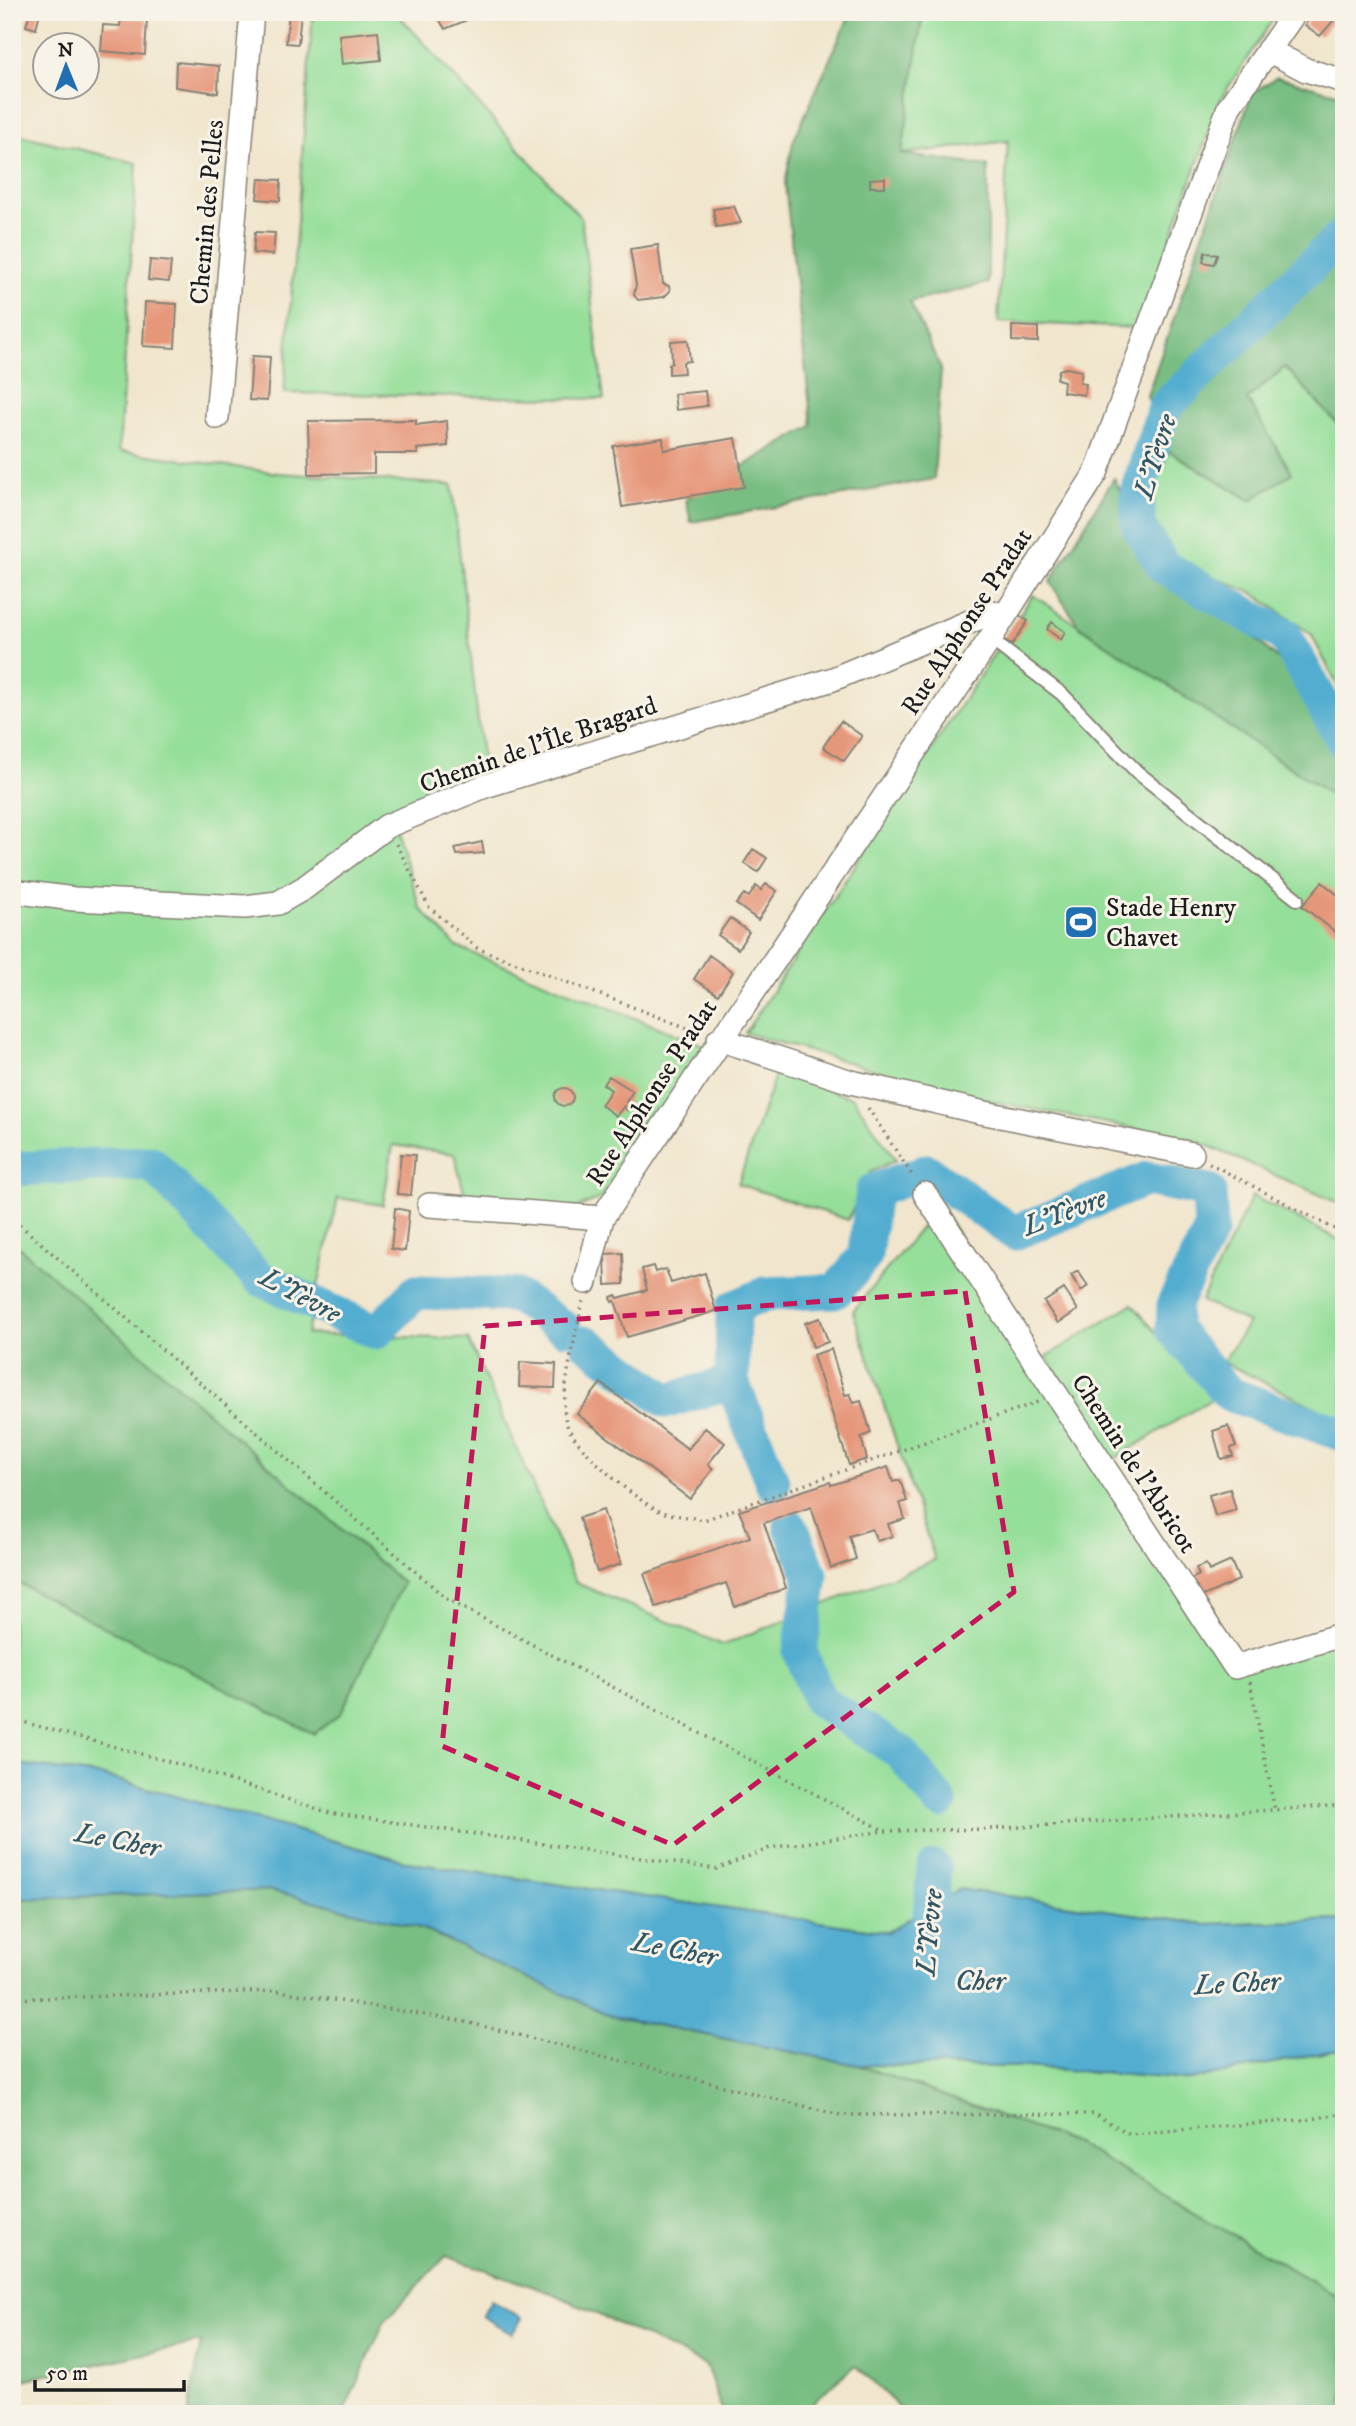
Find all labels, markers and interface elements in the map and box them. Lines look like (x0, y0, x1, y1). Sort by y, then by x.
north arrow (32, 32, 102, 102)
text: N (58, 39, 74, 62)
street label: Chemin des Pelles (183, 118, 232, 306)
water label: L'Yèvre (1125, 408, 1185, 505)
street label: Rue Alphonse Pradat (894, 522, 1040, 722)
street label: Chemin de l'Île Bragard (415, 688, 662, 802)
place label: Stade Henry Chavet (1106, 892, 1237, 955)
sports icon: Stade Henry Chavet (1062, 903, 1100, 941)
street label: Rue Alphonse Pradat (579, 993, 725, 1193)
water label: L'Yèvre (1016, 1180, 1113, 1245)
water label: L'Yèvre (252, 1259, 348, 1332)
street label: Chemin de l'Abricot (1064, 1368, 1204, 1560)
water label: Le Cher (70, 1815, 165, 1866)
water label: L'Yèvre (908, 1886, 951, 1979)
water label: Le Cher (627, 1924, 722, 1975)
water label: Cher (955, 1964, 1007, 1999)
water label: Le Cher (1191, 1964, 1283, 2003)
scale bar (35, 2349, 184, 2393)
text: 50 m (46, 2361, 88, 2387)

